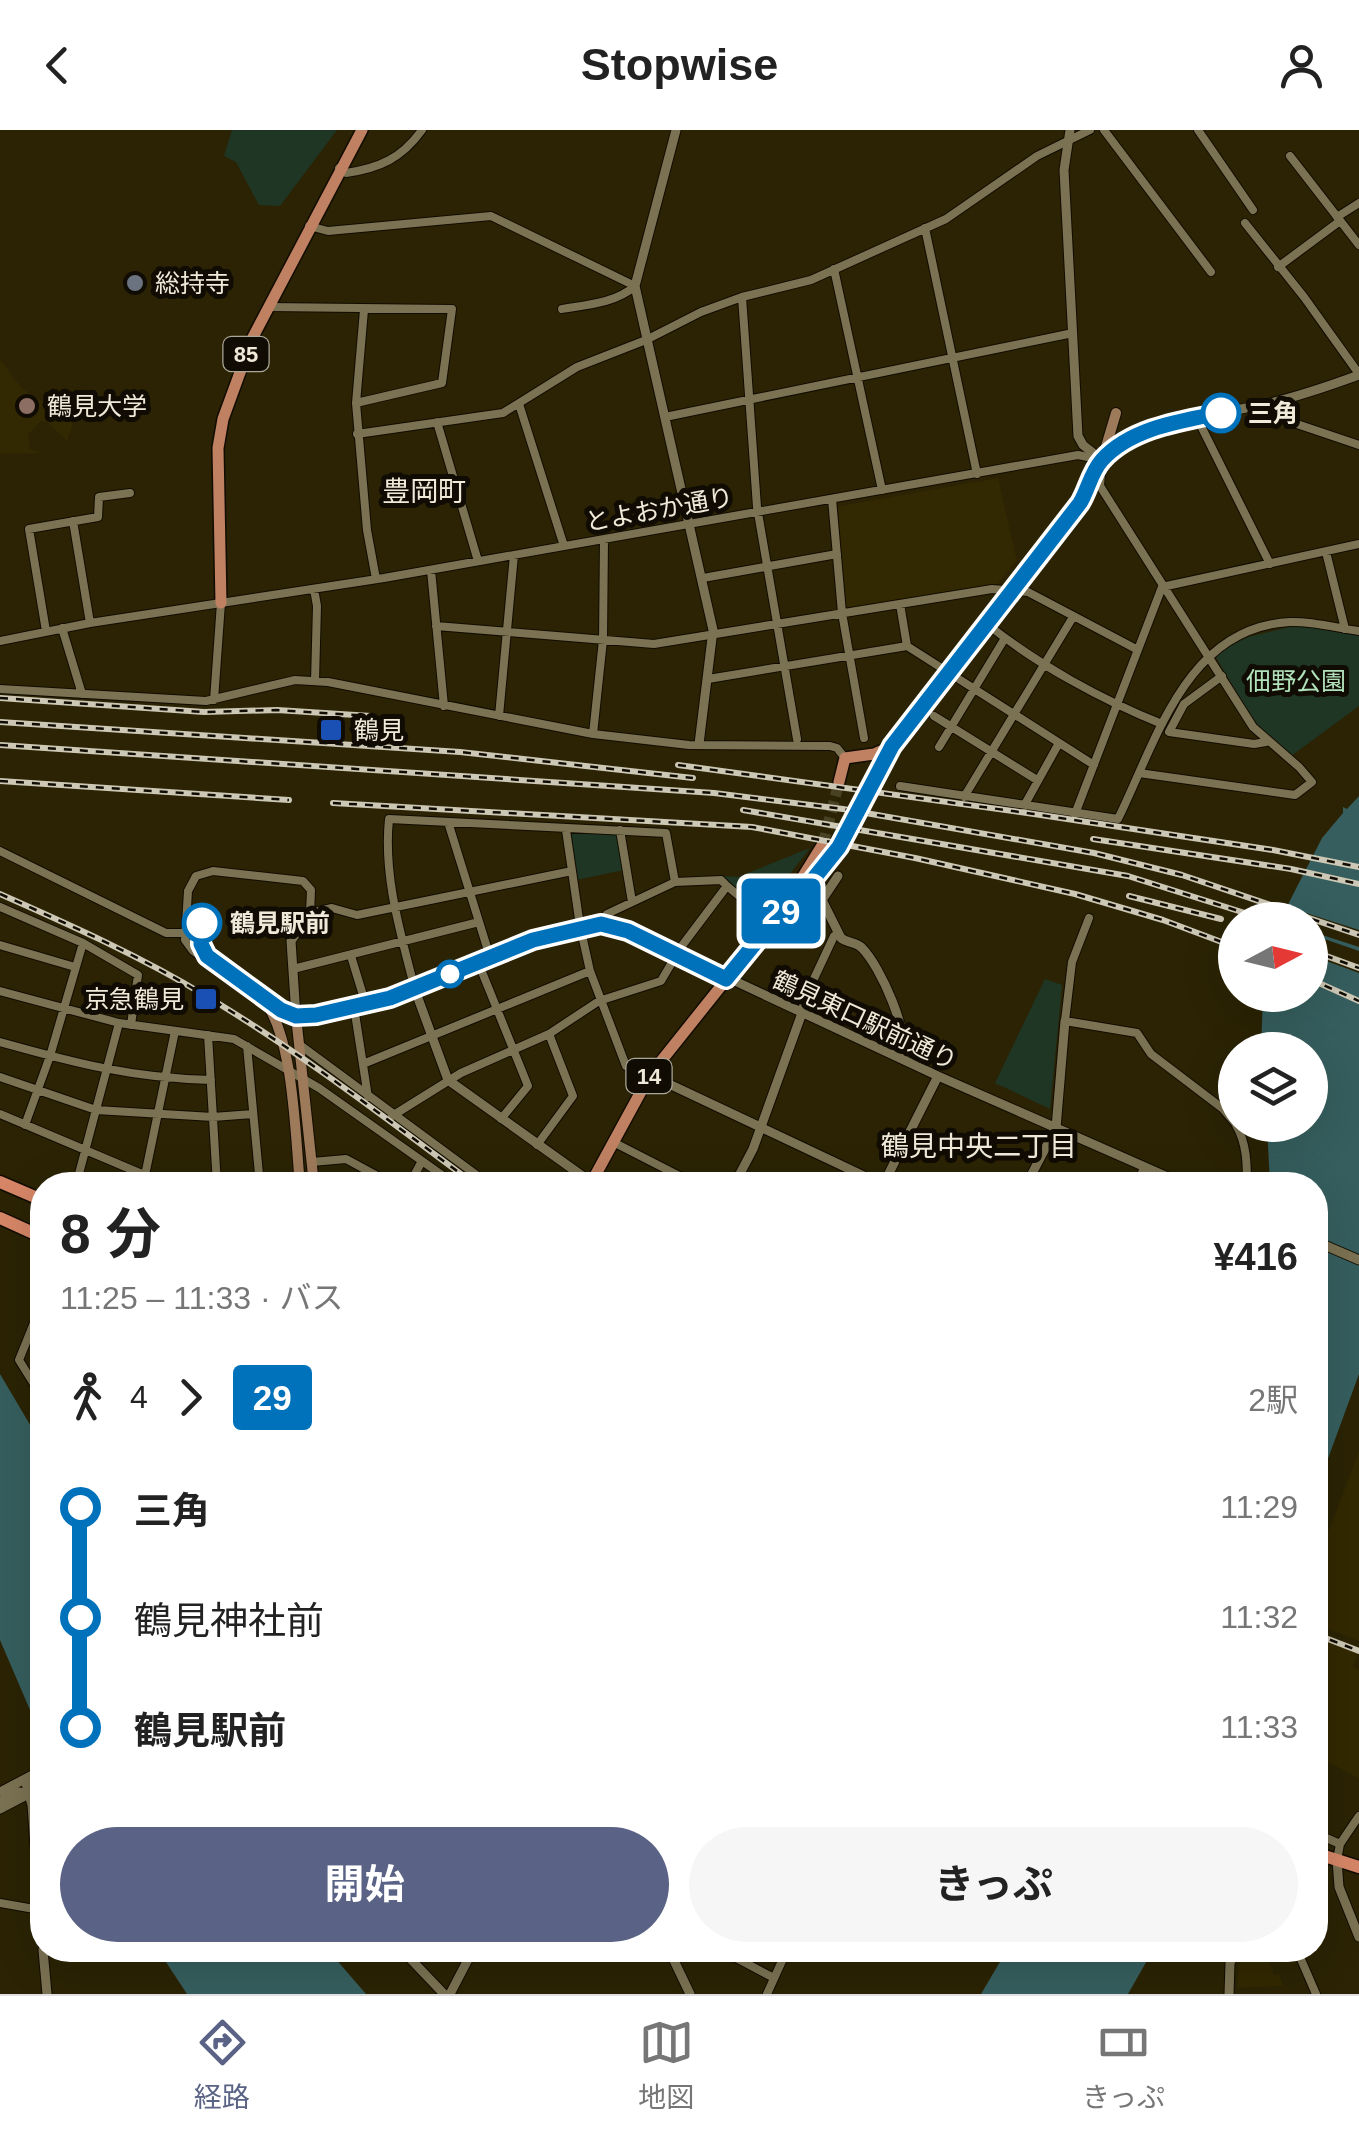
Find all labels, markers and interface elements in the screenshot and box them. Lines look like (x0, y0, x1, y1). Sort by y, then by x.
icon: back (30, 38, 85, 93)
icon: person (1274, 38, 1329, 93)
text: Stopwise (581, 39, 778, 90)
place label: 総持寺 (155, 269, 230, 297)
marker: 総持寺 (124, 272, 146, 294)
road number: 85 (224, 337, 268, 371)
place label: 鶴見大学 (47, 392, 147, 420)
marker: 三角 (1202, 394, 1240, 432)
marker: 鶴見大学 (16, 395, 38, 417)
place label: 三角 (1248, 399, 1298, 427)
district label: 豊岡町 (382, 476, 466, 507)
street label: とよおか通り (583, 482, 735, 536)
park label: 佃野公園 (1246, 667, 1346, 695)
place label: 鶴見 (354, 716, 404, 744)
marker: 鶴見 (318, 717, 344, 743)
line badge: 29 (736, 878, 826, 944)
text: 29 (762, 892, 800, 931)
north arrow (1218, 902, 1328, 1012)
map controls (1218, 902, 1328, 1142)
marker: 鶴見駅前 (183, 904, 221, 942)
place label: 鶴見駅前 (230, 909, 330, 937)
unlabelled marker (437, 961, 463, 987)
street label: 鶴見東口駅前通り (768, 965, 962, 1075)
place label: 京急鶴見 (84, 985, 184, 1013)
marker: 京急鶴見 (193, 986, 219, 1012)
button: layers (1218, 1032, 1328, 1142)
road number: 14 (626, 1059, 672, 1093)
district label: 鶴見中央二丁目 (881, 1131, 1077, 1162)
text: 8 分 (60, 1203, 161, 1265)
text: ¥416 (1213, 1236, 1298, 1278)
text: 11:25 – 11:33 · バス (60, 1280, 343, 1316)
icon: walk (60, 1370, 115, 1425)
icon: forward (163, 1370, 218, 1425)
text: 29 (253, 1378, 292, 1417)
text: 4 (130, 1379, 148, 1415)
text: 2駅 (1248, 1382, 1298, 1418)
text: 11:29 (1220, 1489, 1298, 1525)
text: 三角 (134, 1490, 210, 1532)
text: 11:32 (1220, 1599, 1298, 1635)
text: 鶴見神社前 (134, 1600, 324, 1642)
text: 11:33 (1220, 1709, 1298, 1745)
text: 鶴見駅前 (134, 1710, 286, 1752)
button: 開始 (60, 1827, 669, 1942)
button: きっぷ (689, 1827, 1298, 1942)
tab: 経路 (194, 2015, 250, 2115)
tab: 地図 (638, 2015, 694, 2115)
tab: きっぷ (1082, 2015, 1165, 2115)

